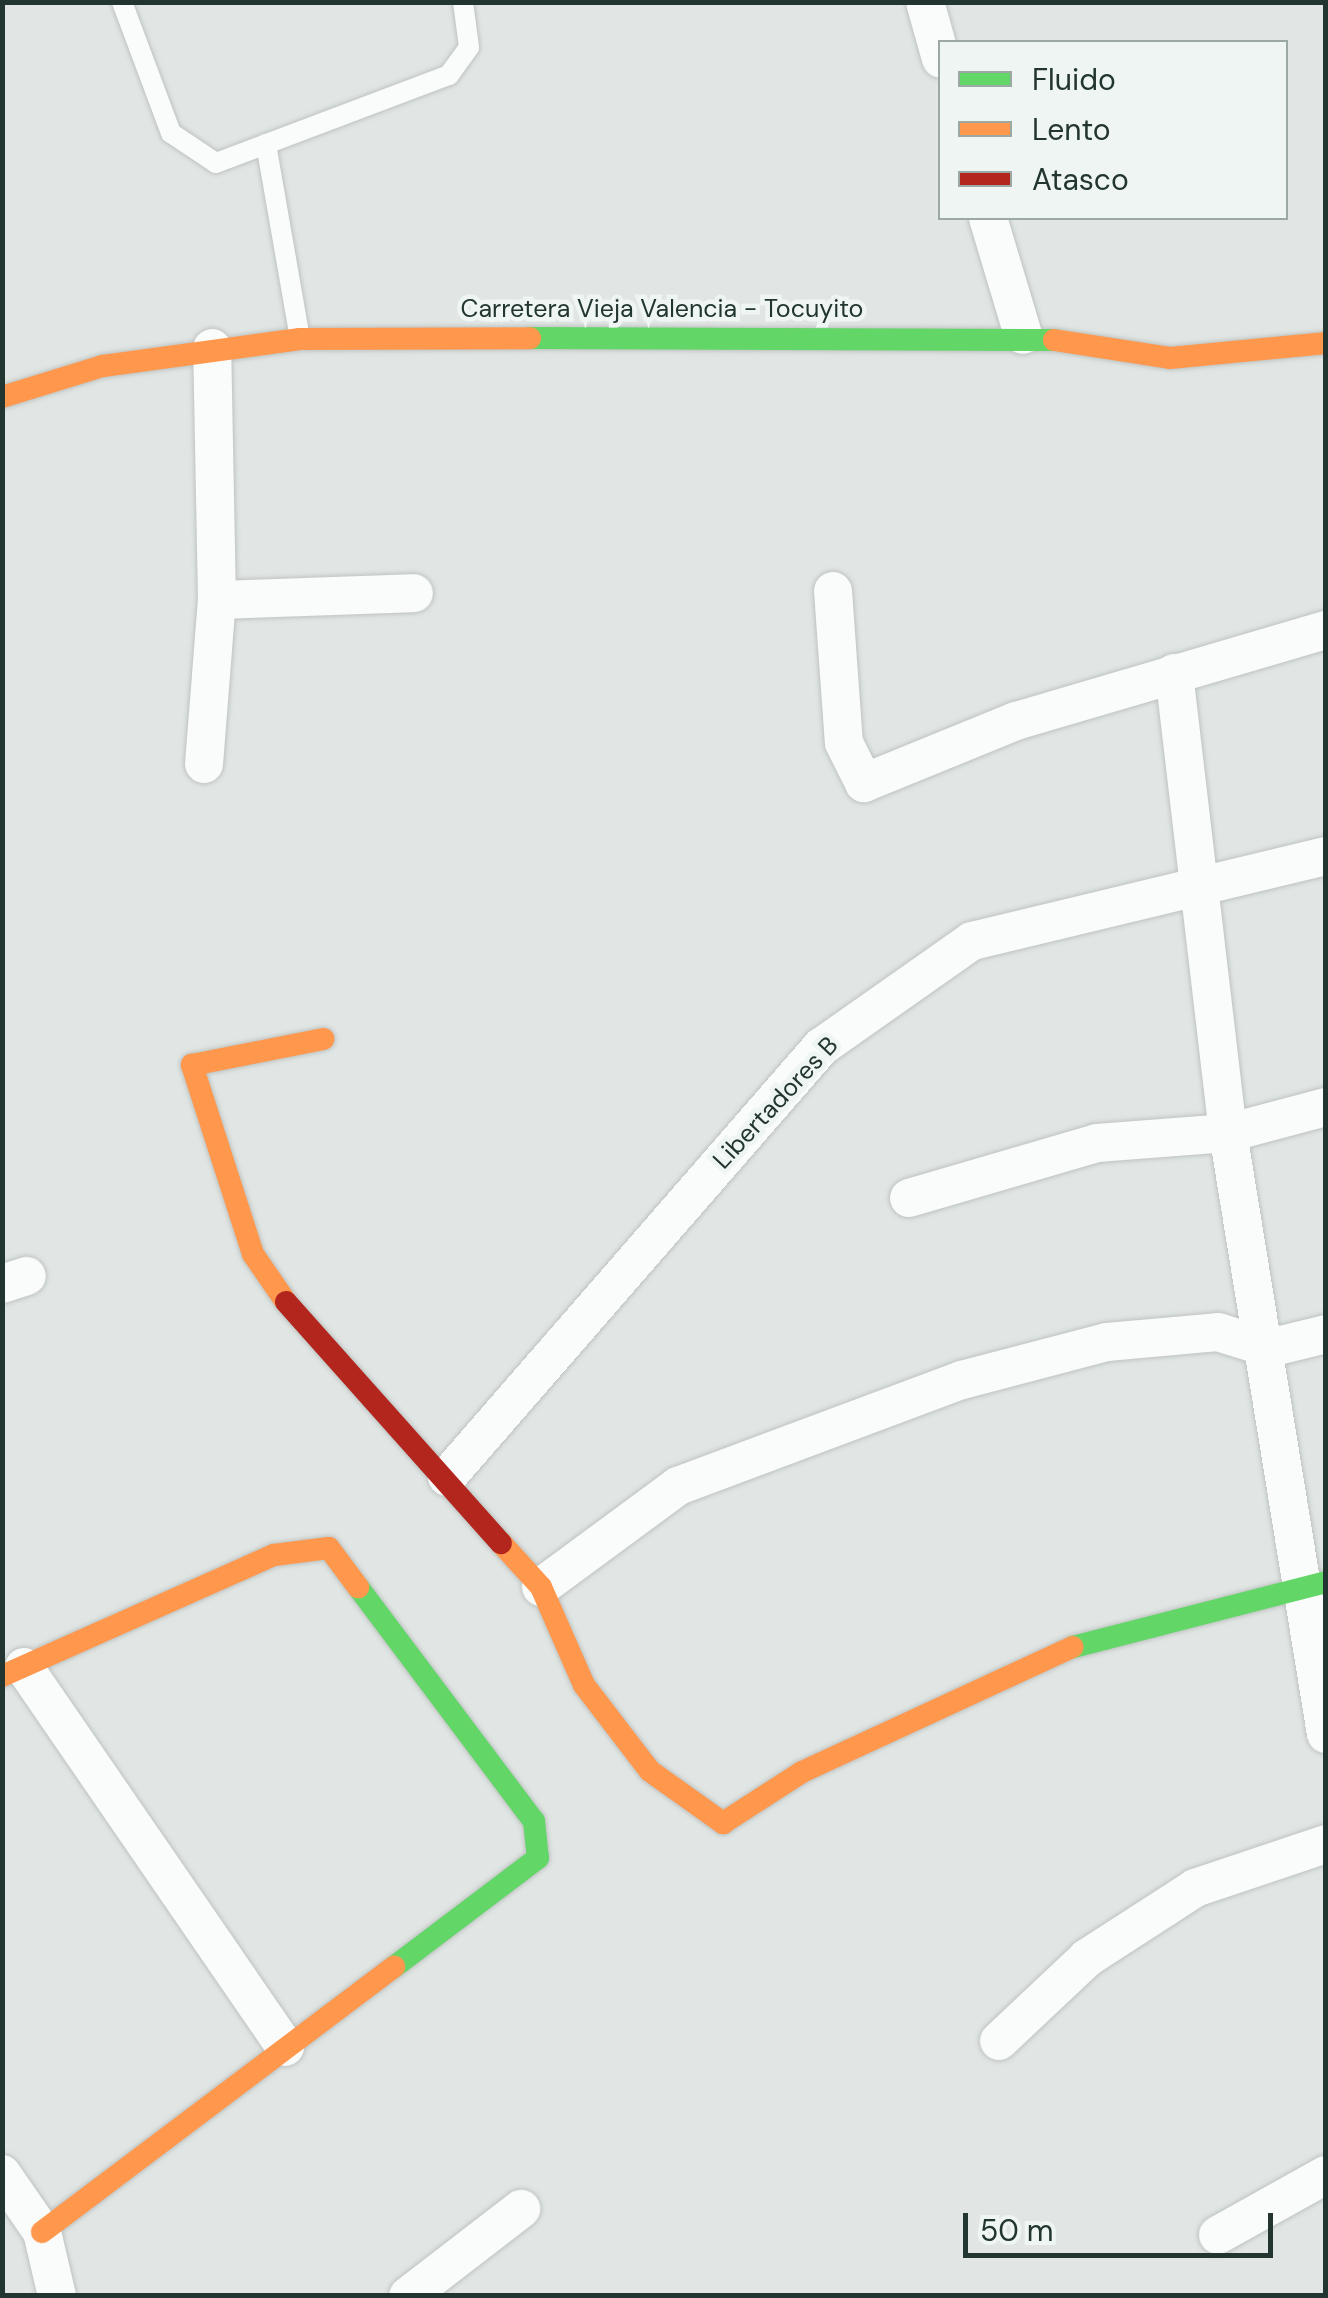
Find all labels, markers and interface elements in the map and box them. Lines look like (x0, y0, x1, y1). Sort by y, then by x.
legend (938, 40, 1288, 220)
text: Fluido (1032, 60, 1116, 99)
text: Lento (1032, 110, 1111, 149)
text: Atasco (1032, 160, 1129, 199)
street label: Carretera Vieja Valencia - Tocuyito (461, 294, 863, 324)
street label: Libertadores B (707, 1031, 845, 1175)
scale bar (968, 2193, 1278, 2255)
text: 50 m (980, 2211, 1054, 2250)

